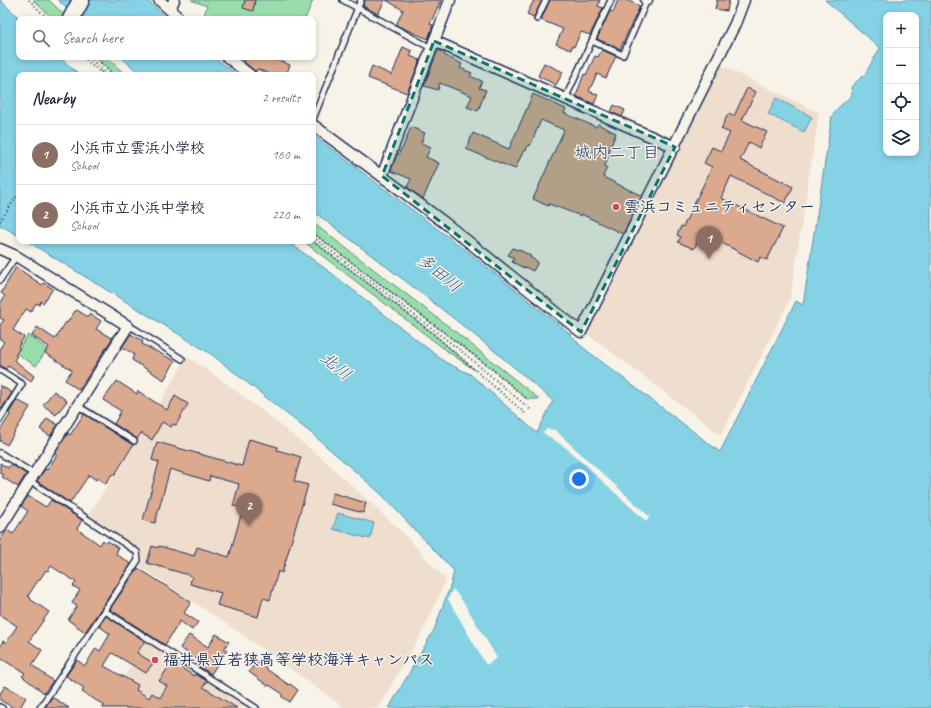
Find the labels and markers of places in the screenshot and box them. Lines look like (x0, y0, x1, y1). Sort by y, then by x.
place label: 雲浜コミュニティセンター (624, 197, 815, 217)
marker: 雲浜コミュニティセンター (611, 202, 621, 212)
pin: 1 (696, 226, 722, 259)
pin: 2 (236, 493, 262, 526)
place label: 福井県立若狭高等学校海洋キャンパス (163, 650, 434, 670)
marker: 福井県立若狭高等学校海洋キャンパス (150, 655, 160, 665)

